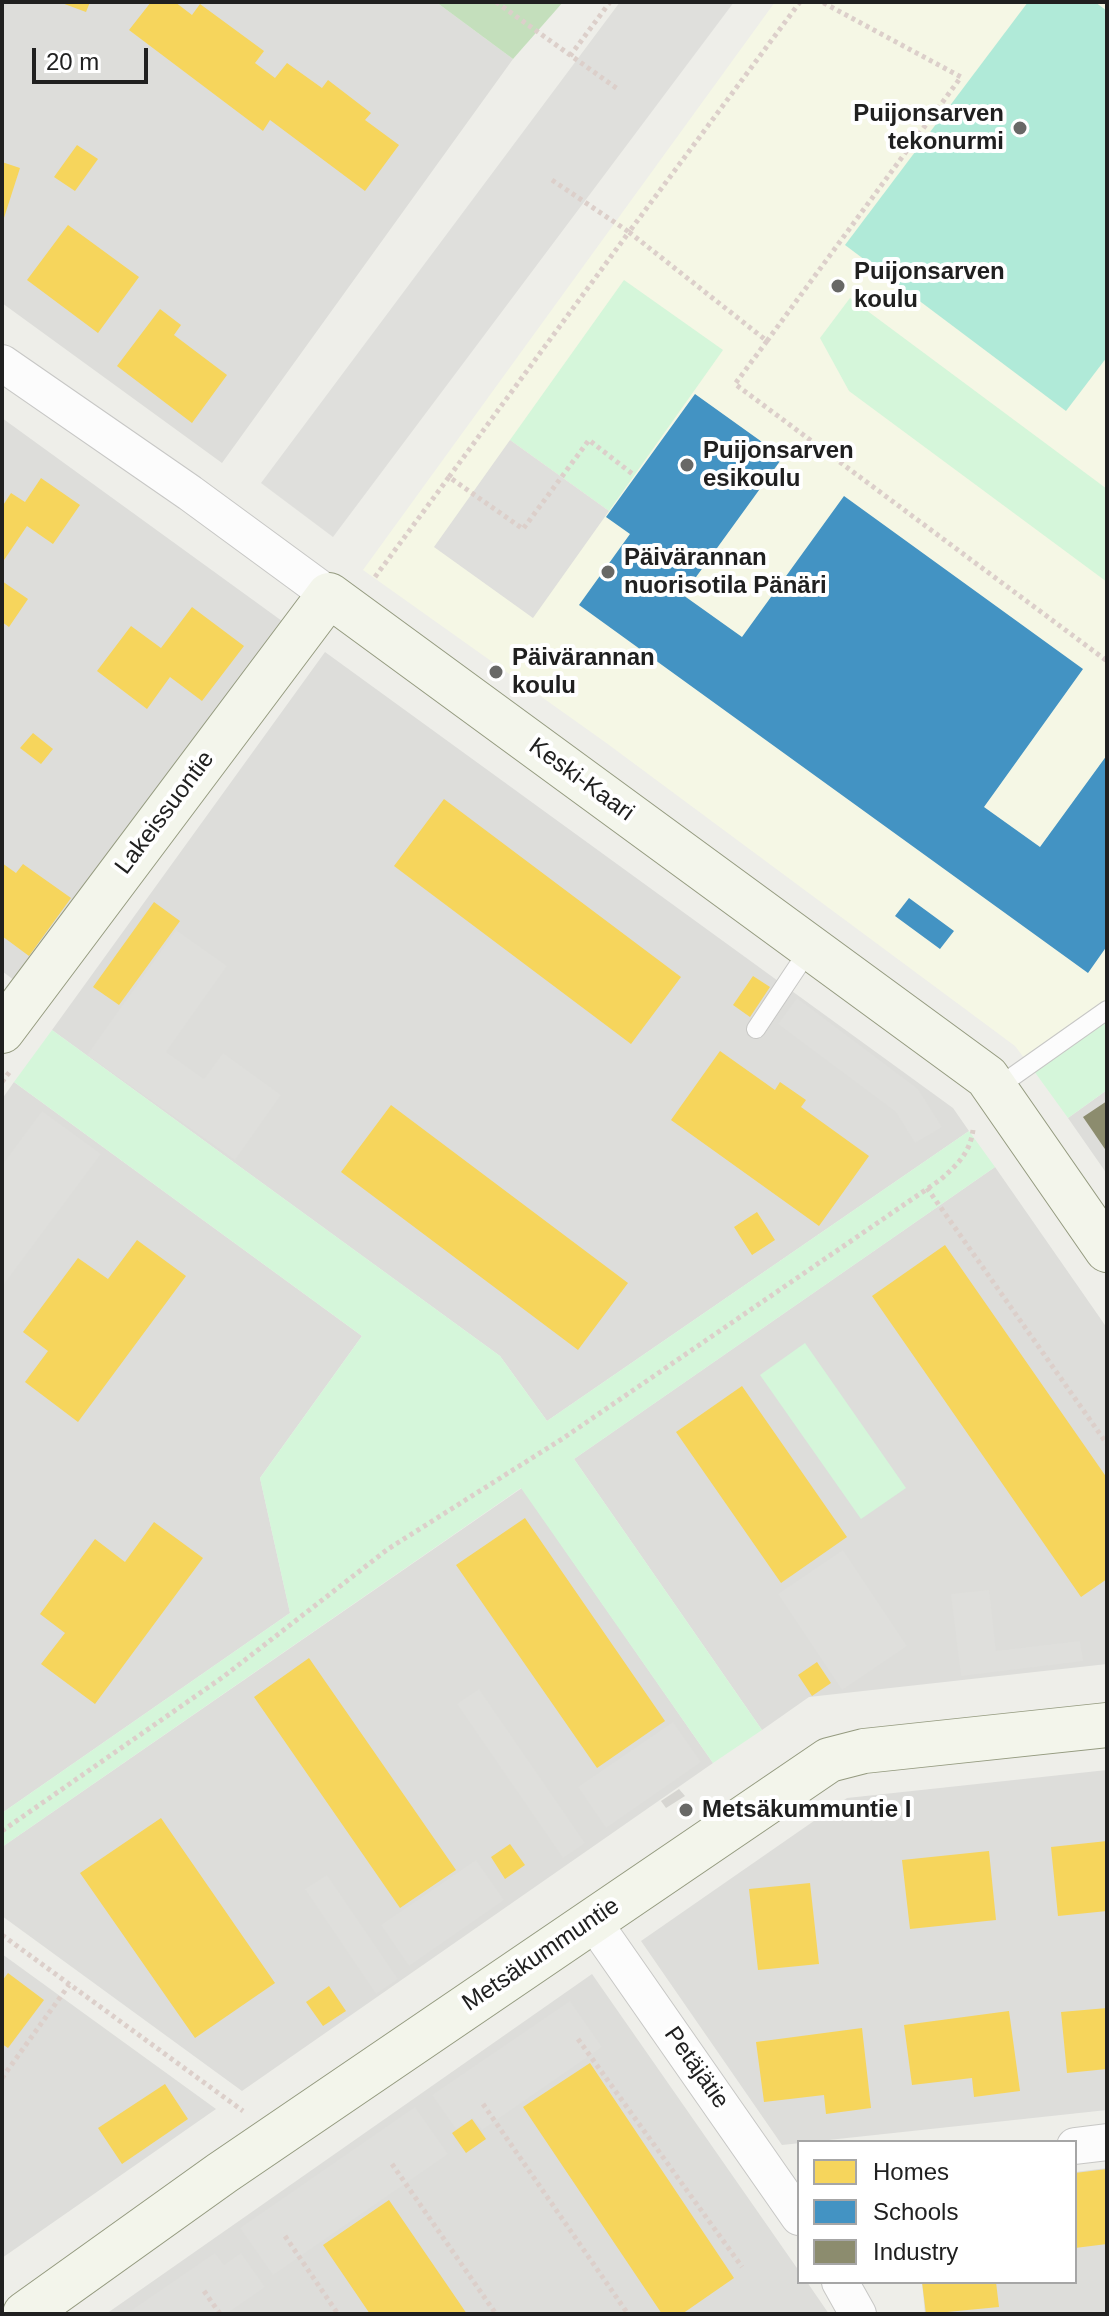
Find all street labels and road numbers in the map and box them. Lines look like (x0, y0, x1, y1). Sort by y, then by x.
street label: Keski-Kaari (523, 732, 639, 828)
street label: Lakeissuontie (109, 746, 221, 880)
street label: Metsäkummuntie (457, 1892, 625, 2018)
street label: Petäjätie (657, 2021, 735, 2115)

